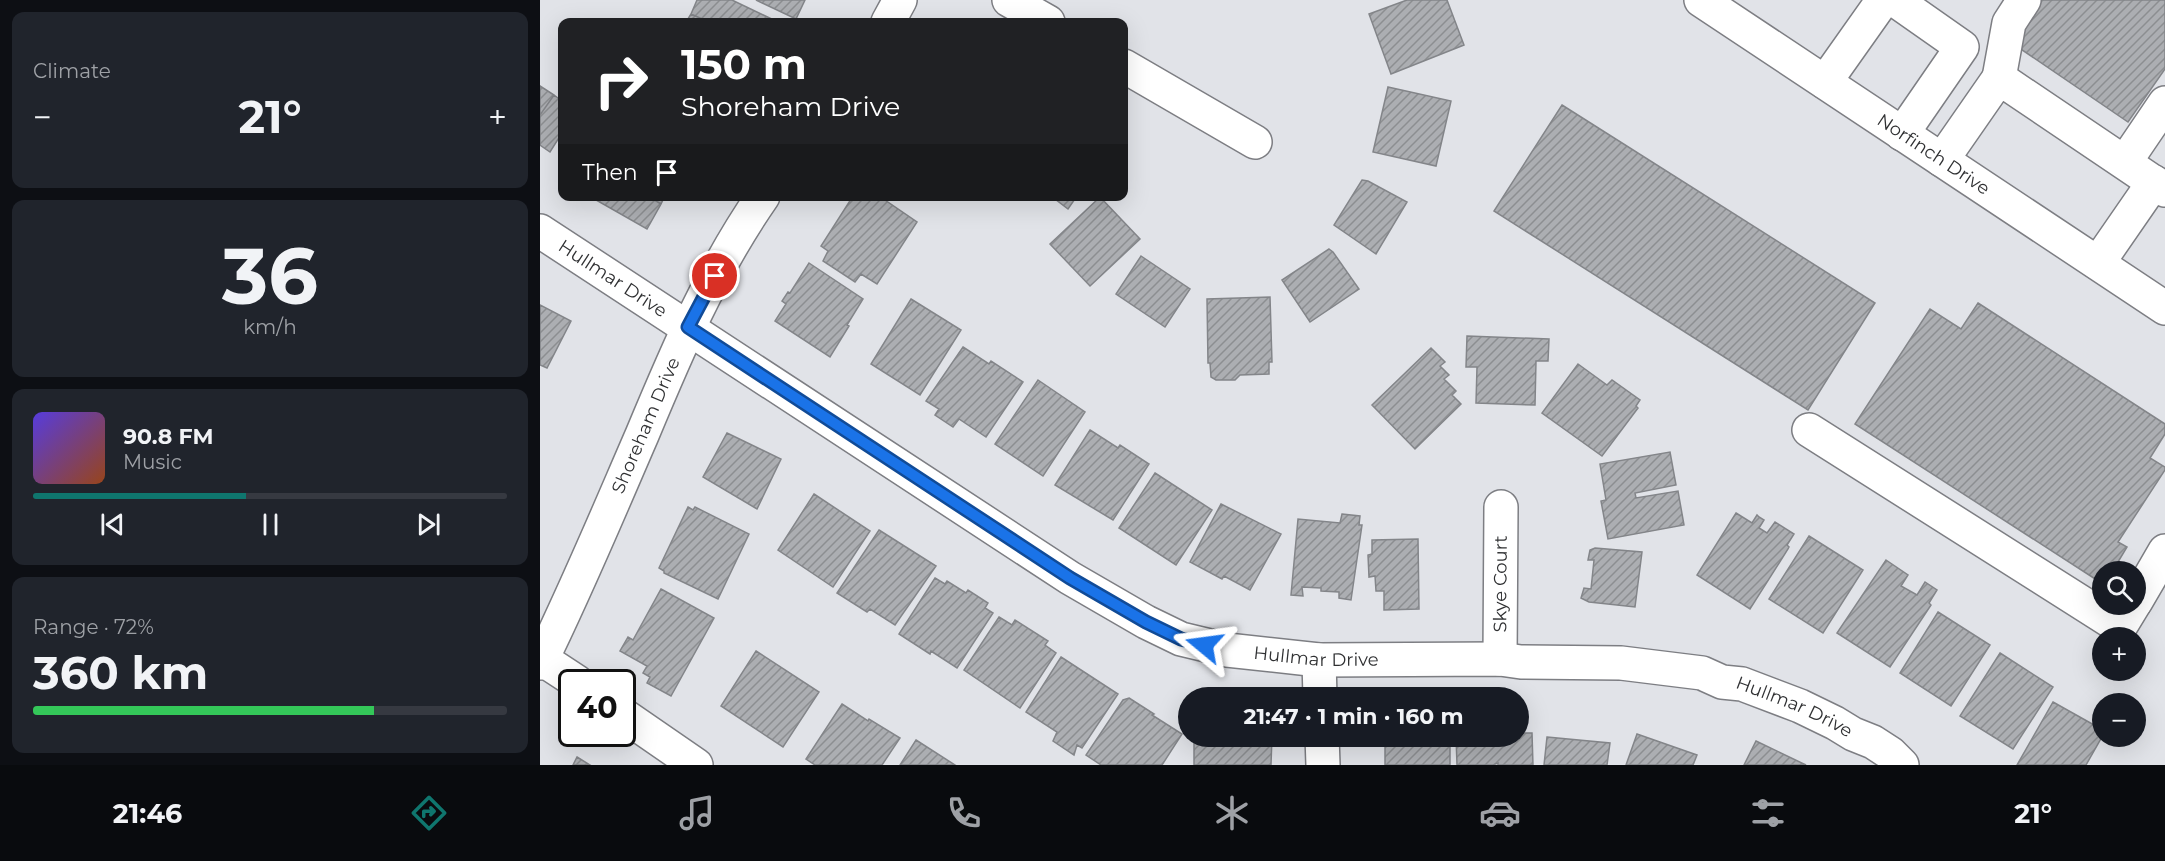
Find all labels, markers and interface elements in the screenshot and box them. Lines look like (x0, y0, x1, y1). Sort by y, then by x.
text: 150 m (681, 38, 807, 90)
icon: right (582, 42, 660, 120)
text: Climate (33, 59, 111, 83)
text: 21° (238, 89, 302, 144)
text: Shoreham Drive (681, 90, 900, 123)
text: − (33, 97, 52, 137)
text: + (488, 97, 507, 137)
street label: Norfinch Drive (1873, 109, 1994, 200)
icon: arrive (650, 156, 683, 189)
text: Then (582, 159, 638, 186)
text: 36 (222, 228, 318, 324)
street label: Hullmar Drive (554, 235, 671, 322)
pin (689, 250, 740, 301)
icon: arrive (698, 259, 731, 292)
text: km/h (243, 315, 297, 339)
street label: Shoreham Drive (607, 354, 685, 497)
text: 90.8 FM (123, 423, 213, 450)
text: Music (123, 450, 182, 474)
icon: previous (96, 508, 129, 541)
icon: pause (254, 508, 287, 541)
icon: next (412, 508, 445, 541)
street label: Skye Court (1489, 535, 1512, 633)
map controls (2092, 561, 2146, 747)
button: search (2092, 561, 2146, 615)
position arrow (1172, 613, 1236, 677)
text: Range · 72% (33, 615, 154, 639)
button: + (2092, 627, 2146, 681)
street label: Hullmar Drive (1252, 642, 1379, 671)
text: 360 km (33, 645, 208, 700)
speed limit sign: 40 (558, 669, 636, 747)
street label: Hullmar Drive (1733, 672, 1857, 742)
button: − (2092, 693, 2146, 747)
text: 21:47 · 1 min · 160 m (1243, 703, 1464, 730)
icon: directions (408, 792, 450, 834)
icon: music (676, 792, 718, 834)
icon: phone (943, 792, 985, 834)
icon: climate (1211, 792, 1253, 834)
icon: car (1479, 792, 1521, 834)
icon: filters (1747, 792, 1789, 834)
text: 21:46 (113, 797, 182, 830)
text: 21° (2014, 797, 2052, 830)

